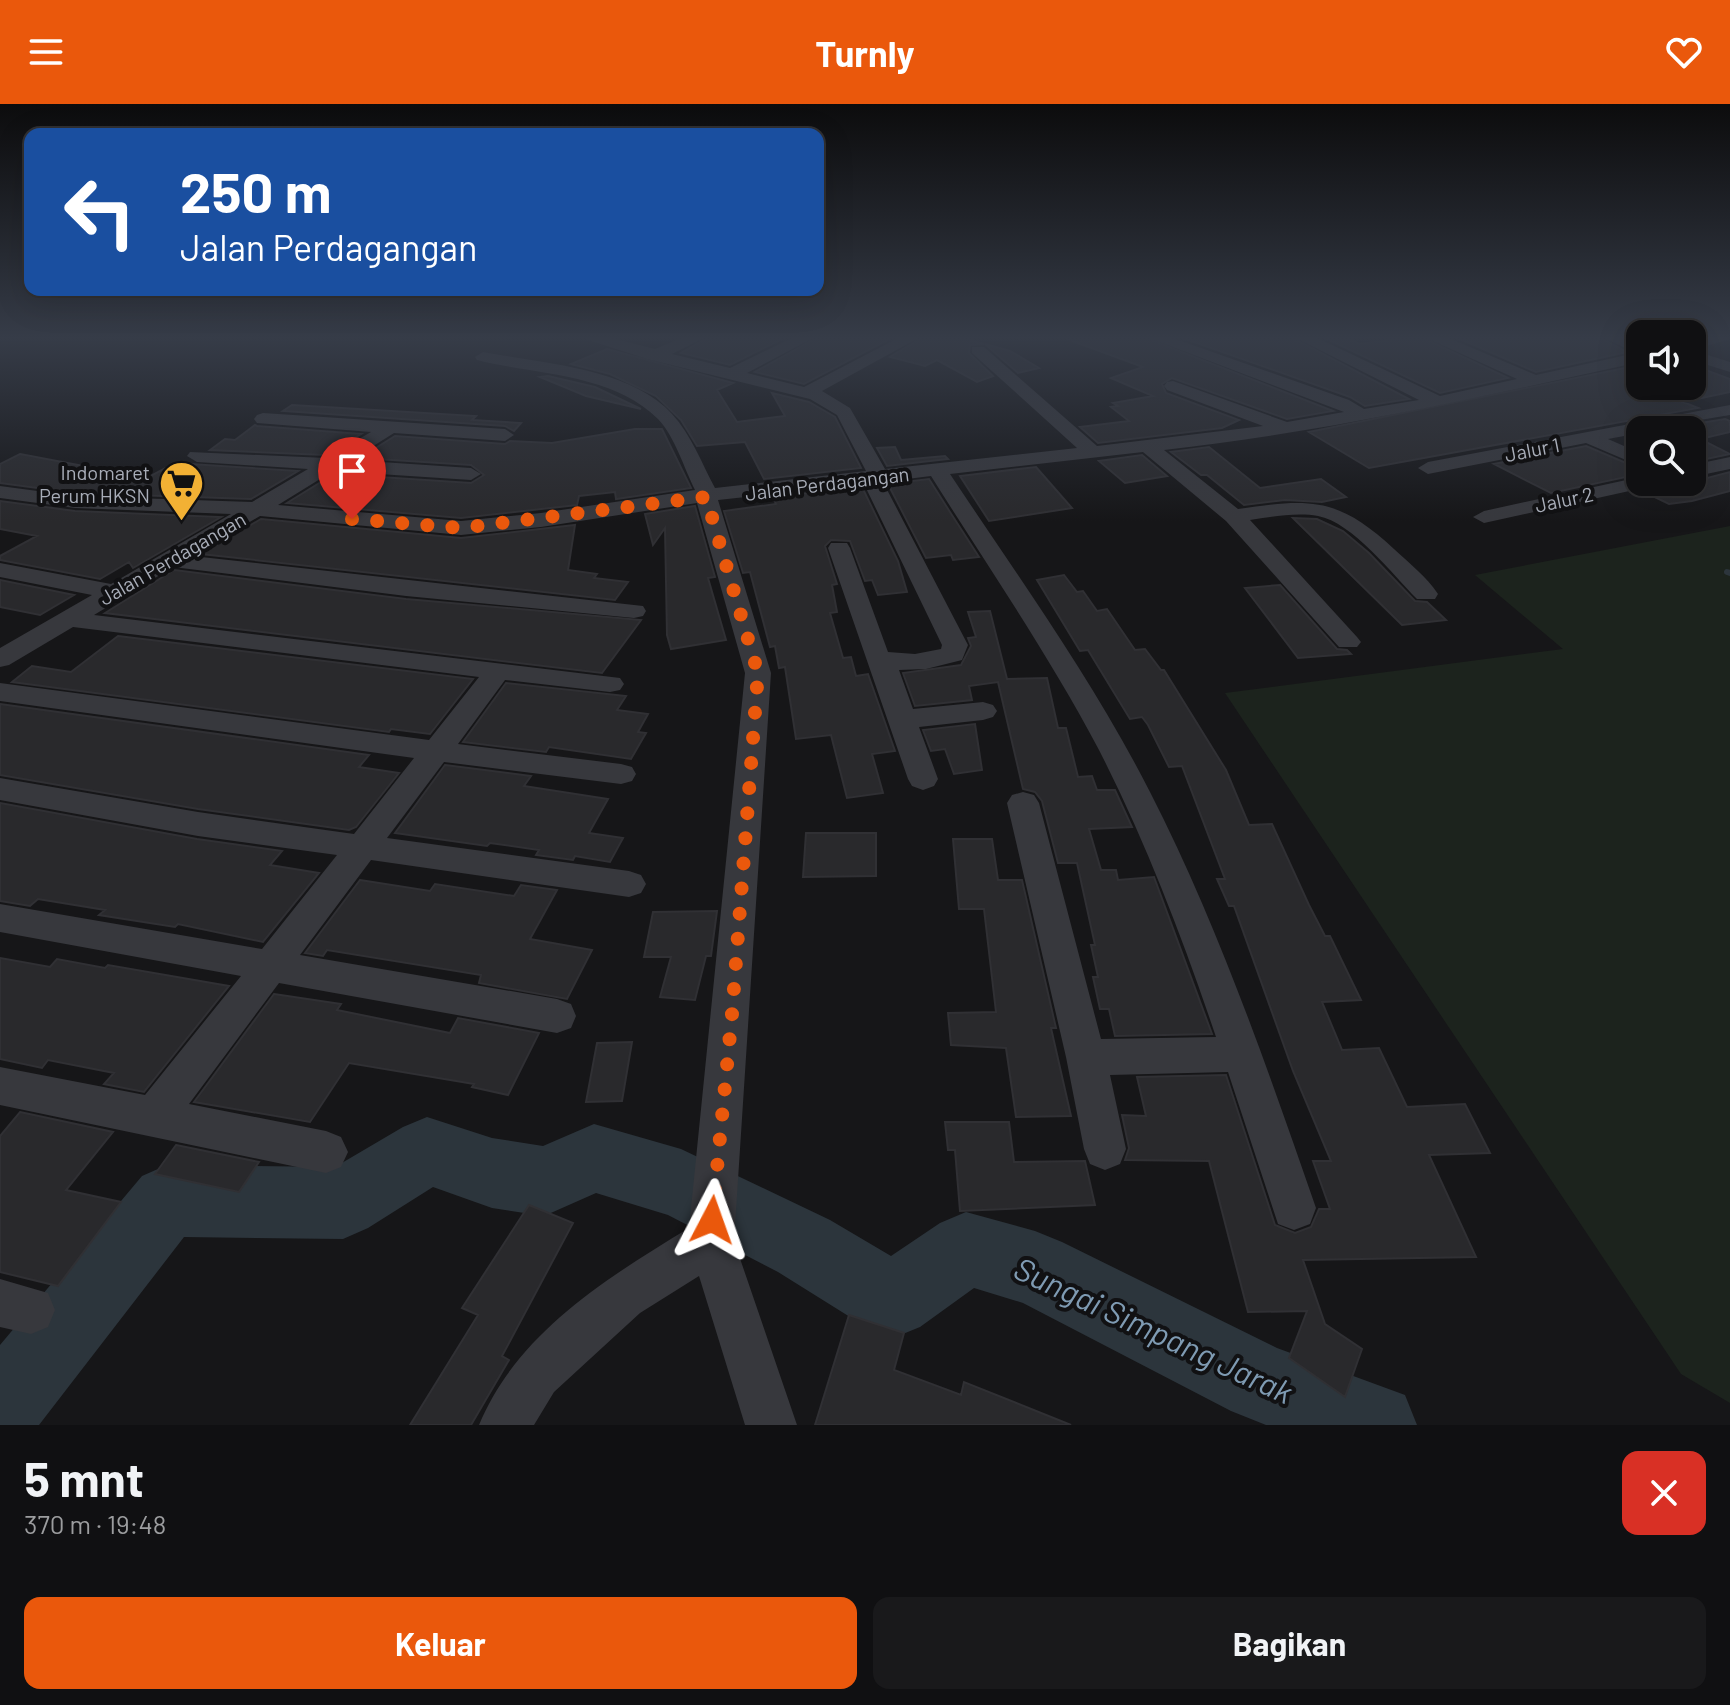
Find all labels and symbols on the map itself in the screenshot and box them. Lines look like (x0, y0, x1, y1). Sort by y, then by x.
street label: Jalur 1 (1503, 432, 1561, 466)
pin (318, 437, 386, 519)
place label: Indomaret Perum HKSN (39, 460, 150, 507)
supermarket icon: Indomaret Perum HKSN (157, 460, 205, 523)
street label: Jalan Perdagangan (744, 461, 910, 505)
street label: Jalur 2 (1533, 481, 1595, 517)
street label: Jalan Perdagangan (94, 506, 250, 610)
position arrow (670, 1178, 754, 1262)
water label: Sungai Simpang Jarak (1009, 1248, 1300, 1410)

